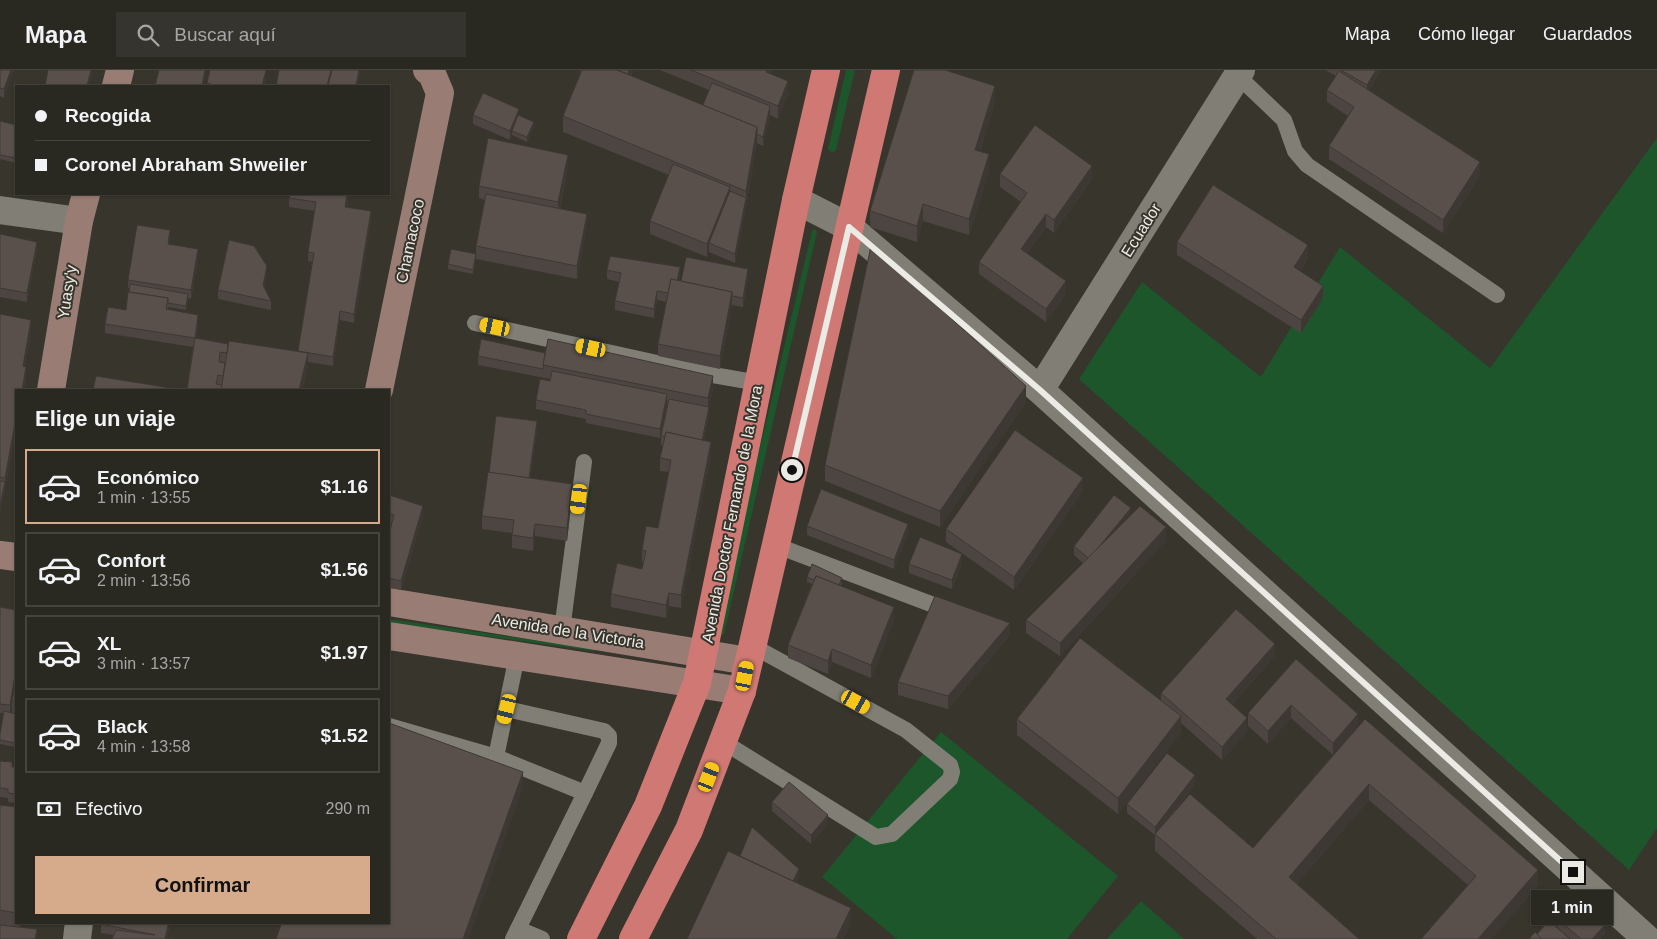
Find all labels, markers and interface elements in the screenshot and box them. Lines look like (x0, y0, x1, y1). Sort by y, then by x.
search box (116, 12, 466, 57)
text: Mapa (25, 21, 86, 48)
icon: search (134, 21, 162, 49)
text: Buscar aquí (174, 24, 276, 45)
text: Mapa (1345, 24, 1390, 44)
text: Cómo llegar (1418, 24, 1515, 44)
text: Guardados (1543, 24, 1632, 44)
text: Recogida (65, 105, 151, 126)
text: Coronel Abraham Shweiler (65, 154, 307, 175)
street label: Chamacoco (393, 197, 427, 285)
street label: Ecuador (1118, 200, 1164, 260)
street label: Yuasy'y (54, 264, 80, 320)
car (478, 317, 511, 337)
car (574, 338, 607, 358)
street label: Avenida Doctor Fernando de la Mora (699, 384, 765, 644)
text: Elige un viaje (35, 406, 176, 431)
route start (781, 459, 803, 481)
icon: car (37, 464, 82, 509)
text: Económico (97, 467, 199, 488)
text: $1.16 (320, 476, 368, 497)
car (569, 483, 588, 515)
text: 1 min · 13:55 (97, 489, 190, 506)
icon: car (37, 547, 82, 592)
text: Confort (97, 550, 166, 571)
text: $1.56 (320, 559, 368, 580)
text: 2 min · 13:56 (97, 572, 190, 589)
street label: Avenida de la Victoria (491, 611, 646, 651)
icon: car (37, 630, 82, 675)
text: XL (97, 633, 121, 654)
text: $1.97 (320, 642, 368, 663)
text: 3 min · 13:57 (97, 655, 190, 672)
car (734, 660, 755, 692)
car (839, 688, 872, 716)
car (496, 693, 517, 725)
icon: car (37, 713, 82, 758)
text: Black (97, 716, 148, 737)
text: $1.52 (320, 725, 368, 746)
text: 4 min · 13:58 (97, 738, 190, 755)
car (696, 760, 721, 794)
icon: cash (35, 795, 63, 823)
text: Efectivo (75, 798, 143, 819)
text: 290 m (326, 800, 370, 817)
button: Confirmar (35, 856, 370, 914)
route end (1562, 861, 1584, 883)
callout: 1 min (1532, 890, 1614, 924)
text: 1 min (1551, 899, 1593, 916)

